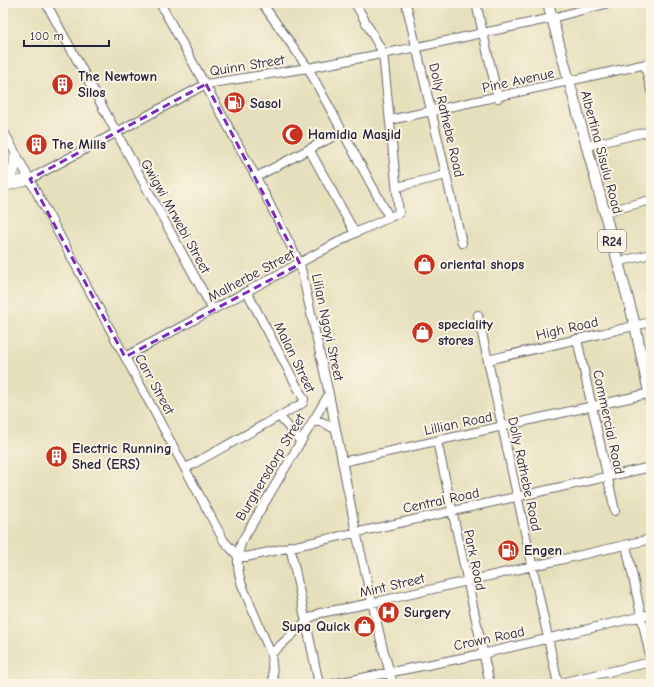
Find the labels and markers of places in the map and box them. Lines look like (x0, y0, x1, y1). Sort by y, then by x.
place label: The Newtown Silos (78, 68, 157, 101)
building icon: The Newtown Silos (50, 71, 76, 97)
fuel station icon: Sasol (222, 90, 248, 116)
place label: Sasol (250, 95, 281, 112)
mosque icon: Hamidia Masjid (280, 121, 306, 147)
place label: Hamidia Masjid (308, 126, 401, 143)
building icon: The Mills (23, 131, 49, 157)
place label: The Mills (52, 136, 106, 153)
shop icon: oriental shops (411, 251, 437, 277)
place label: oriental shops (440, 256, 524, 273)
place label: speciality stores (438, 316, 494, 349)
shop icon: speciality stores (409, 319, 435, 345)
place label: Electric Running Shed (ERS) (72, 440, 172, 473)
building icon: Electric Running Shed (ERS) (43, 443, 69, 469)
fuel station icon: Engen (495, 537, 521, 563)
place label: Engen (524, 542, 562, 559)
hospital icon: Surgery (376, 599, 402, 625)
place label: Surgery (404, 604, 451, 621)
shop icon: Supa Quick (352, 613, 378, 639)
place label: Supa Quick (282, 618, 350, 635)

